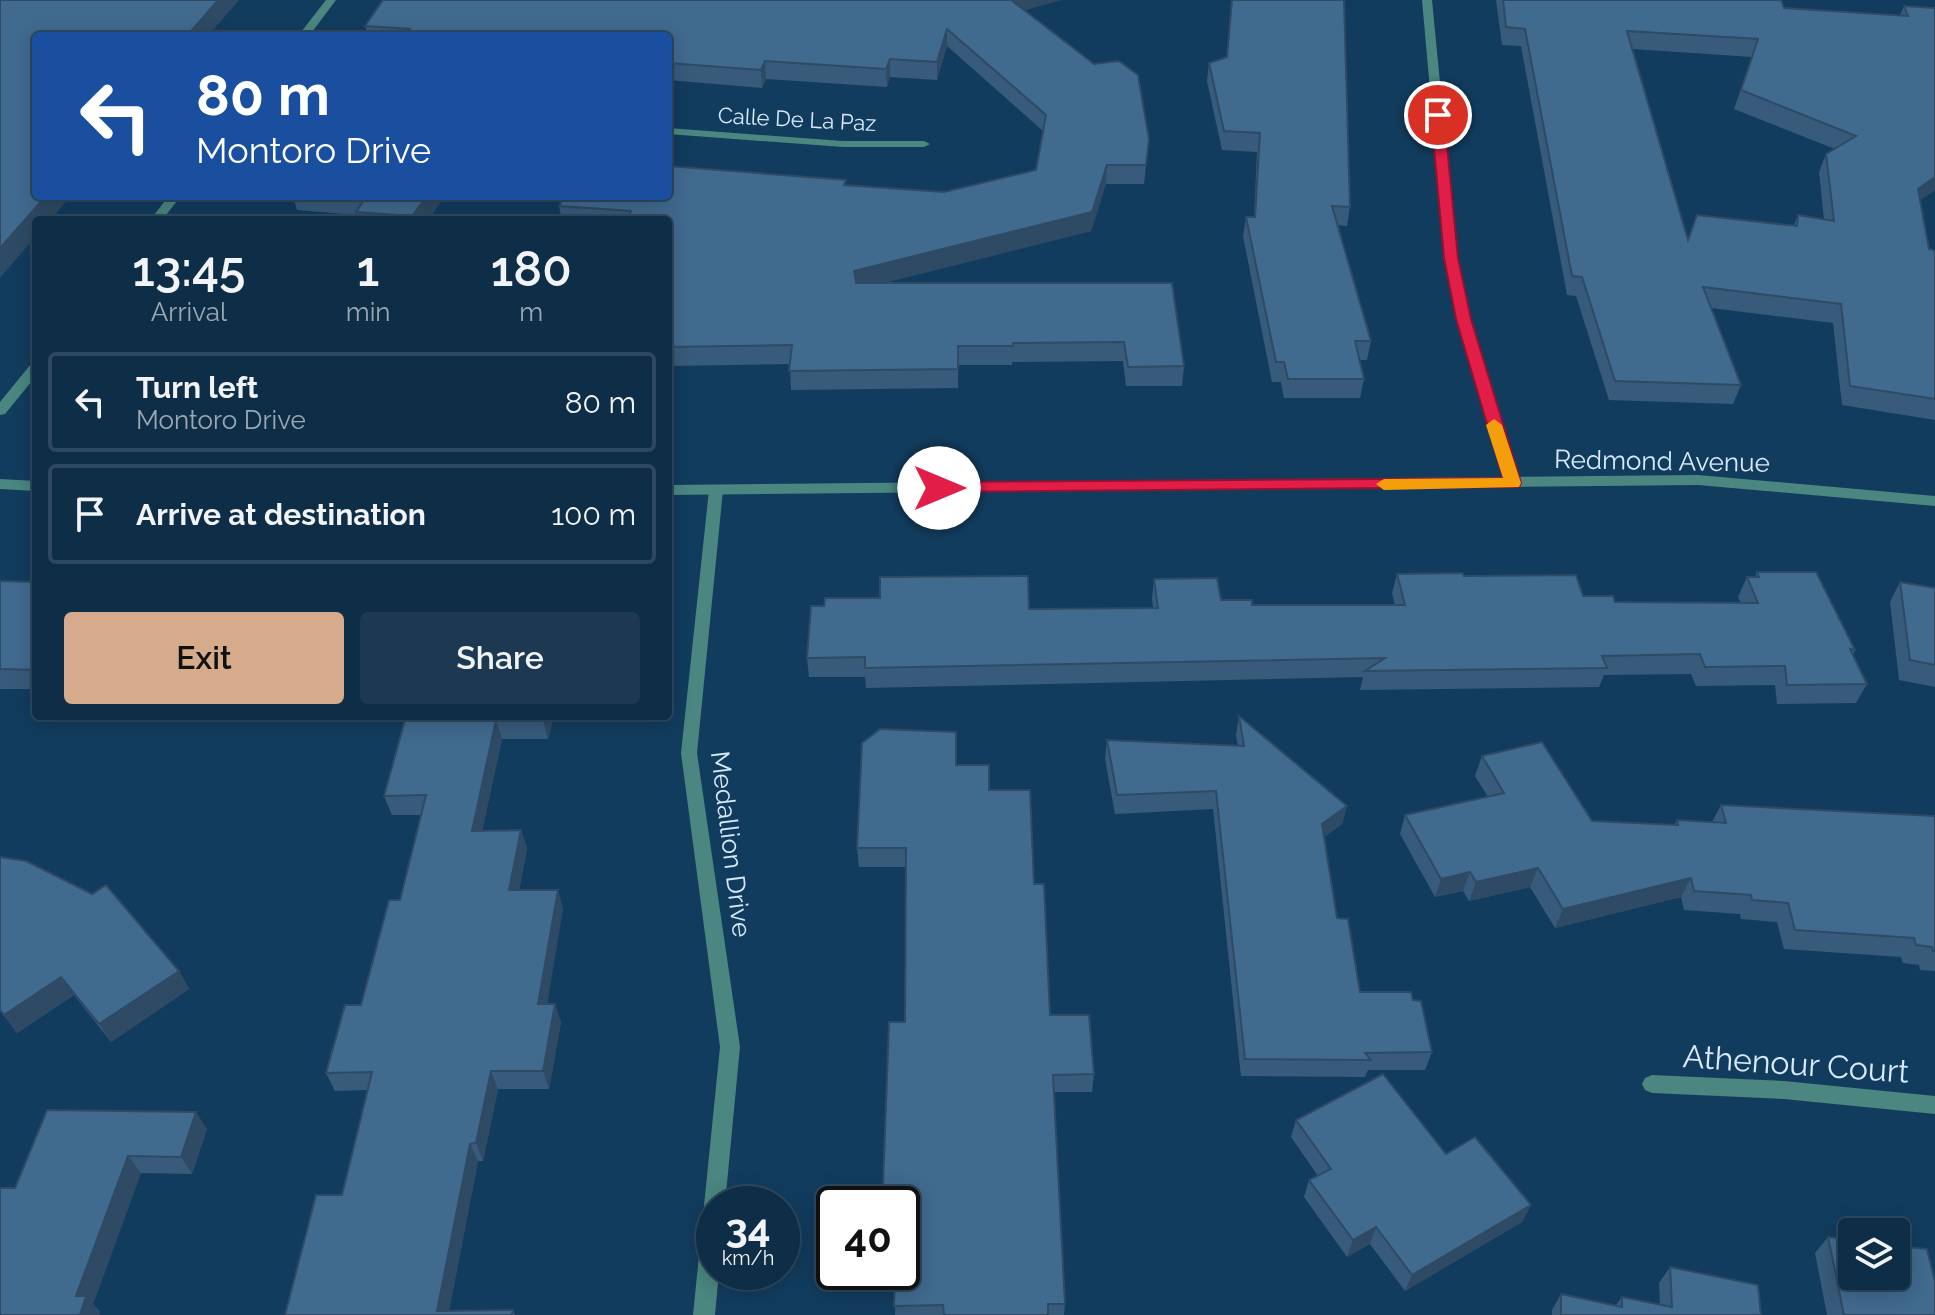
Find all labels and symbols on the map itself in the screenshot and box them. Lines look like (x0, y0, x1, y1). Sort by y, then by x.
pin (1404, 81, 1472, 149)
street label: Calle De La Paz (717, 102, 877, 136)
street label: Redmond Avenue (1554, 444, 1770, 478)
position arrow (897, 446, 981, 530)
street label: Medallion Drive (705, 749, 757, 939)
street label: Athenour Court (1682, 1037, 1911, 1090)
speed limit sign: 40 (816, 1186, 920, 1290)

